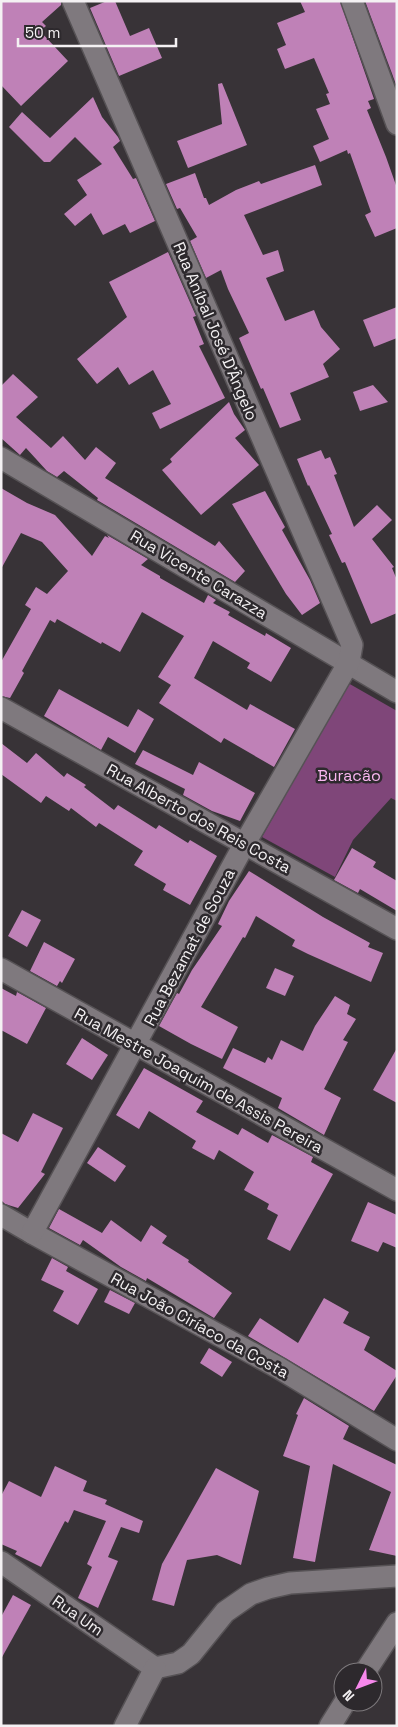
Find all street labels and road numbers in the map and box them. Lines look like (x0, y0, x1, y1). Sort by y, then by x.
street label: Rua Aníbal José D'Ângelo (168, 239, 263, 424)
street label: Rua Vicente Carazza (126, 525, 271, 624)
street label: Rua Alberto dos Reis Costa (103, 759, 295, 878)
street label: Rua Bezamat de Souza (139, 865, 240, 1030)
street label: Rua Mestre Joaquim de Assis Pereira (71, 1003, 327, 1158)
street label: Rua João Ciríaco da Costa (107, 1268, 292, 1383)
street label: Rua Um (48, 1590, 107, 1641)

